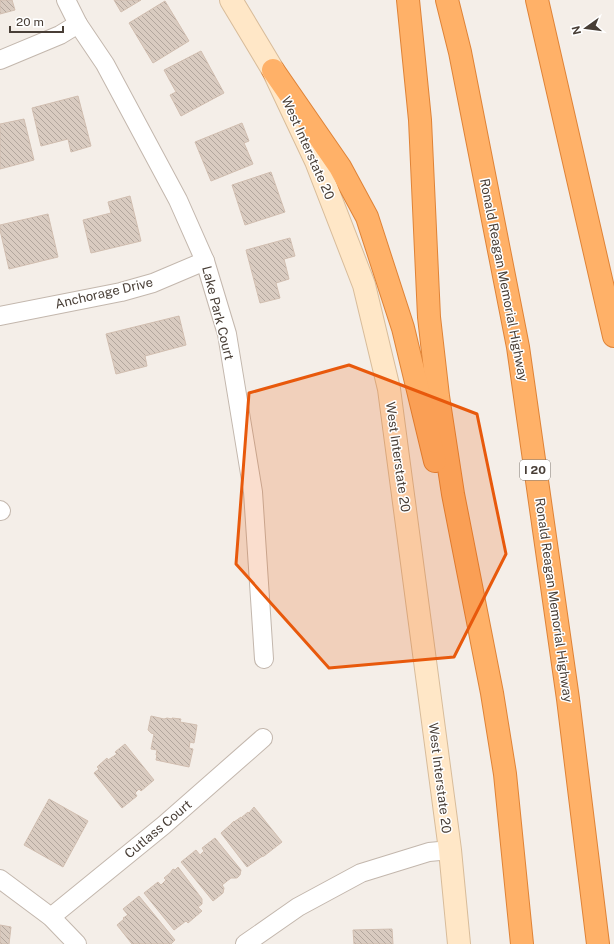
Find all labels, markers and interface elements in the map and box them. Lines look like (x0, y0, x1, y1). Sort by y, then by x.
scale bar (10, 8, 63, 34)
north arrow (566, 8, 606, 48)
text: 20 m (16, 15, 44, 29)
text: N (569, 25, 583, 36)
street label: West Interstate 20 (279, 94, 338, 202)
street label: Ronald Reagan Memorial Highway (477, 177, 531, 383)
street label: Lake Park Court (199, 264, 237, 362)
street label: Anchorage Drive (54, 274, 154, 312)
street label: West Interstate 20 (383, 401, 413, 513)
road number: I 20 (520, 460, 550, 480)
street label: Ronald Reagan Memorial Highway (532, 497, 576, 703)
street label: West Interstate 20 (426, 722, 454, 834)
street label: Cutlass Court (122, 797, 194, 861)

